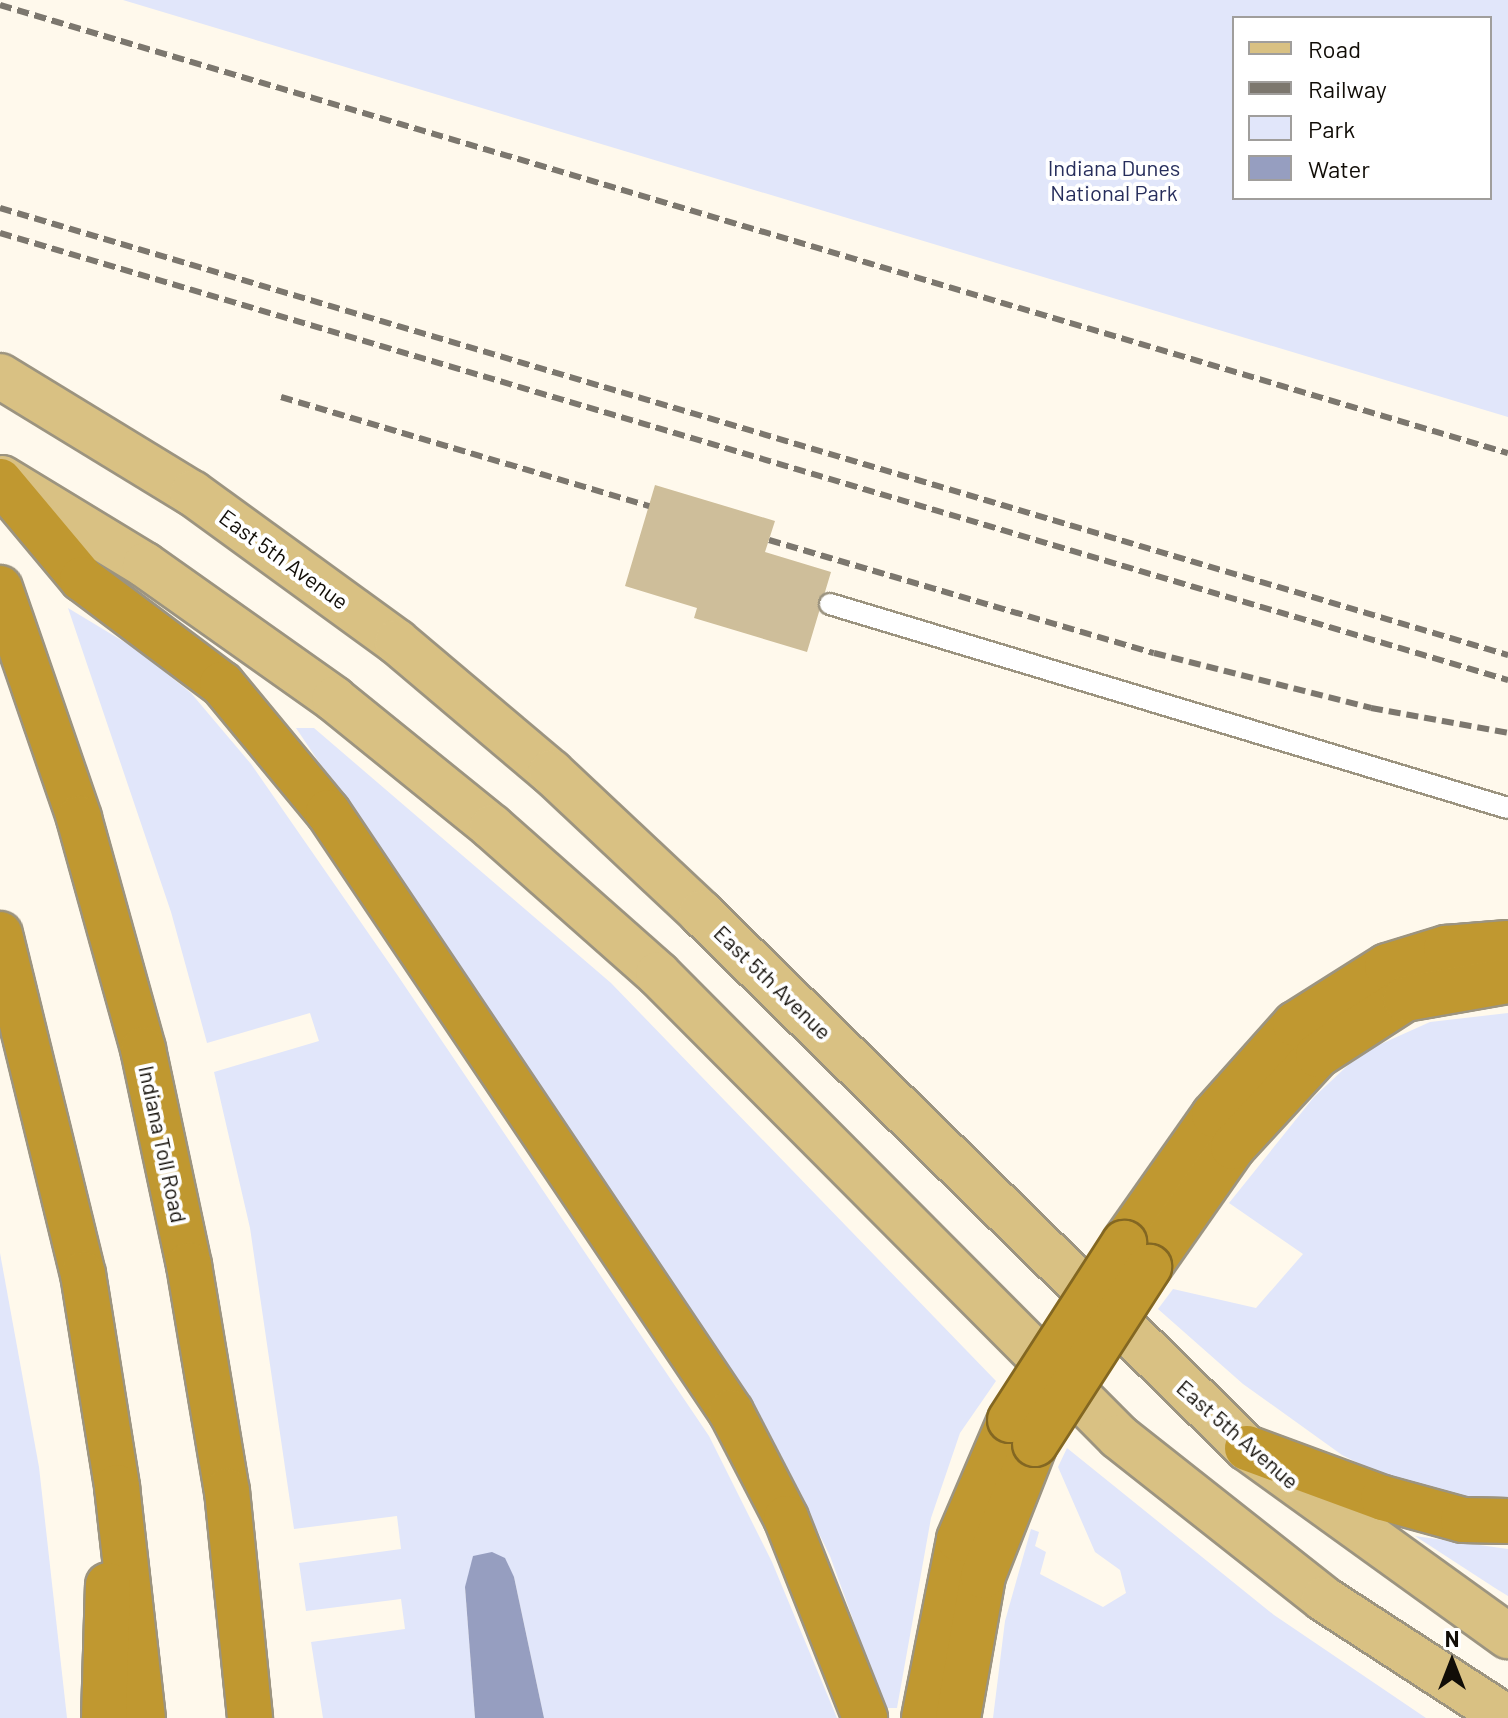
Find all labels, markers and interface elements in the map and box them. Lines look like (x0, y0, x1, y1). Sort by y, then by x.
legend (1232, 16, 1492, 200)
text: Road (1308, 34, 1361, 63)
text: Railway (1308, 74, 1387, 103)
text: Park (1308, 114, 1355, 143)
park label: Indiana Dunes National Park (1048, 154, 1180, 206)
text: Water (1308, 154, 1370, 183)
street label: East 5th Avenue (214, 503, 354, 615)
street label: East 5th Avenue (709, 919, 837, 1045)
street label: Indiana Toll Road (133, 1063, 193, 1225)
street label: East 5th Avenue (1172, 1374, 1304, 1494)
north arrow (1412, 1622, 1492, 1702)
text: N (1445, 1625, 1459, 1651)

